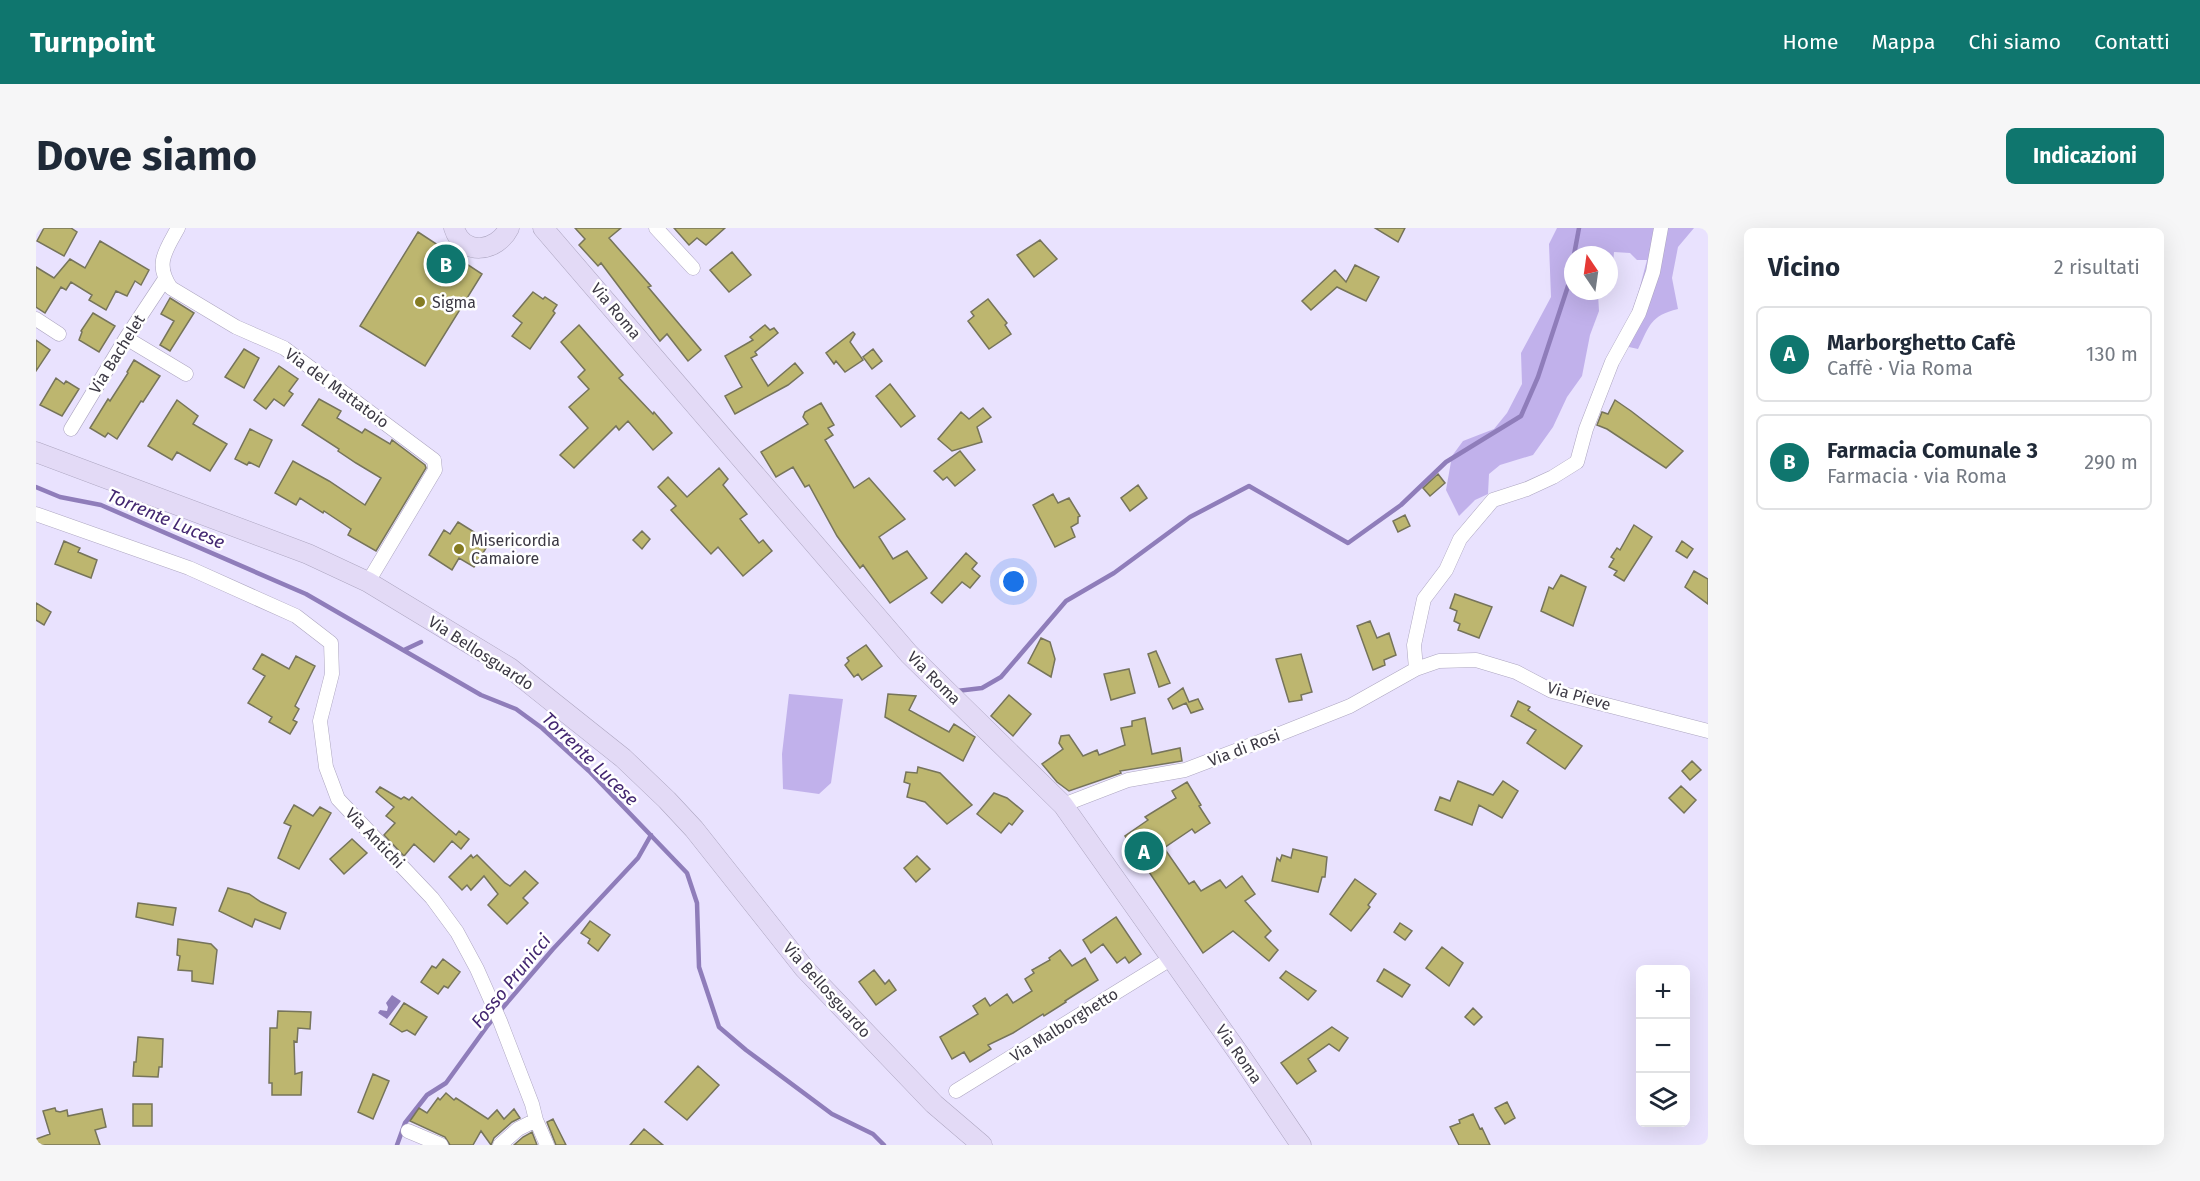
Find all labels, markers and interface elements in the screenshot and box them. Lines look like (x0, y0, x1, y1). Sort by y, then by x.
text: Turnpoint (30, 26, 155, 59)
text: Home (1782, 29, 1838, 55)
text: Mappa (1871, 29, 1935, 55)
text: Chi siamo (1968, 29, 2061, 55)
text: Contatti (2094, 29, 2170, 55)
button: Indicazioni (2006, 128, 2164, 184)
text: Dove siamo (36, 131, 257, 181)
pin: B (426, 242, 466, 286)
north arrow (1564, 246, 1618, 300)
text: Vicino (1768, 252, 1840, 283)
text: 2 risultati (2054, 255, 2140, 279)
street label: Via Roma (587, 279, 645, 343)
place label: Sigma (432, 293, 476, 312)
marker: Sigma (413, 295, 427, 309)
street label: Via Bachelet (85, 311, 149, 397)
text: Marborghetto Cafè (1827, 329, 2016, 356)
text: A (1784, 342, 1795, 366)
text: 130 m (2086, 342, 2138, 366)
street label: Via del Mattatoio (281, 344, 393, 432)
text: Caffè · Via Roma (1827, 356, 1973, 380)
text: Farmacia Comunale 3 (1827, 437, 2038, 464)
text: B (1783, 450, 1796, 474)
text: 290 m (2084, 450, 2138, 474)
text: Farmacia · via Roma (1827, 464, 2007, 488)
water label: Torrente Lucese (104, 484, 228, 554)
place label: Misericordia Camaiore (471, 531, 560, 568)
marker: Misericordia Camaiore (452, 542, 466, 556)
your location (999, 567, 1028, 596)
street label: Via Bellosguardo (425, 612, 537, 694)
street label: Via Roma (903, 647, 965, 709)
street label: Via Pieve (1545, 678, 1613, 714)
water label: Torrente Lucese (537, 707, 643, 811)
street label: Via di Rosi (1205, 726, 1283, 770)
street label: Via Antichi (342, 804, 408, 872)
pin: A (1124, 828, 1164, 874)
water label: Fosso Prunicci (466, 930, 556, 1032)
street label: Via Bellosguardo (779, 938, 875, 1042)
map controls (1636, 965, 1690, 1127)
button: + (1636, 965, 1690, 1019)
street label: Via Malborghetto (1006, 984, 1122, 1066)
button: − (1636, 1019, 1690, 1073)
street label: Via Roma (1212, 1021, 1266, 1087)
button: layers (1636, 1073, 1690, 1127)

